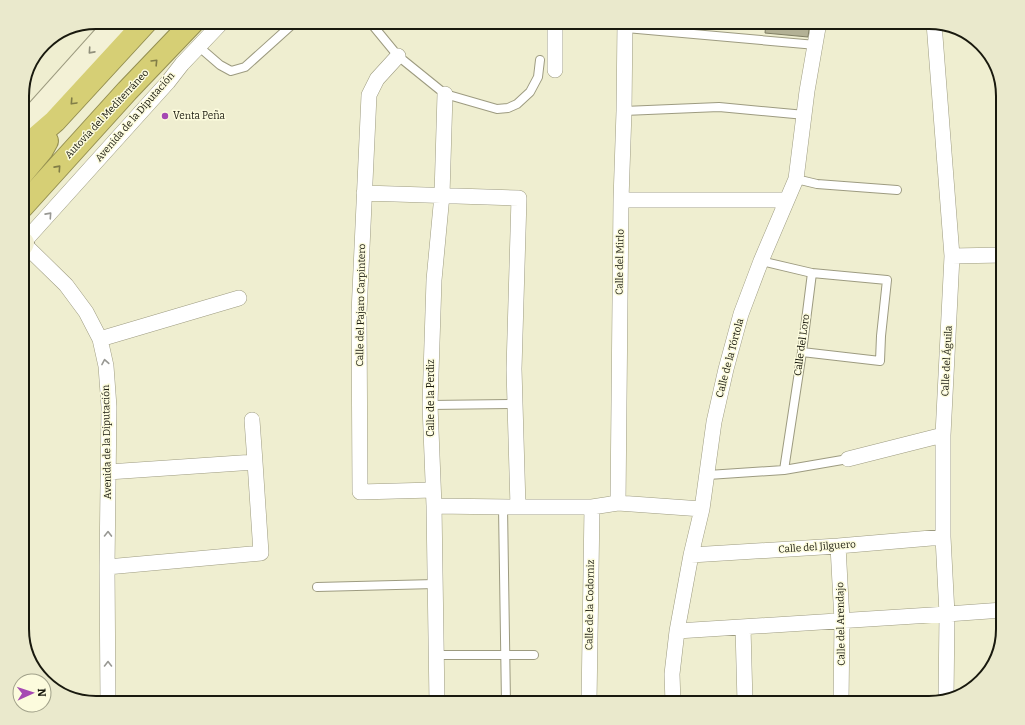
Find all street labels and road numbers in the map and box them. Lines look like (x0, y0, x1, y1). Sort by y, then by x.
street label: Autovía del Mediterráneo (62, 66, 152, 161)
street label: Avenida de la Diputación (93, 69, 178, 164)
street label: Calle del Mirlo (613, 229, 627, 295)
street label: Calle del Pajaro Carpintero (354, 243, 368, 366)
street label: Calle del Loro (792, 313, 812, 377)
street label: Calle de la Tórtola (714, 317, 746, 399)
street label: Calle del Águila (937, 325, 955, 397)
street label: Calle de la Perdiz (425, 359, 437, 437)
street label: Avenida de la Diputación (100, 384, 114, 499)
street label: Calle del Jilguero (778, 538, 856, 556)
street label: Calle de la Codorniz (583, 559, 597, 650)
street label: Calle del Arendajo (834, 582, 848, 666)

